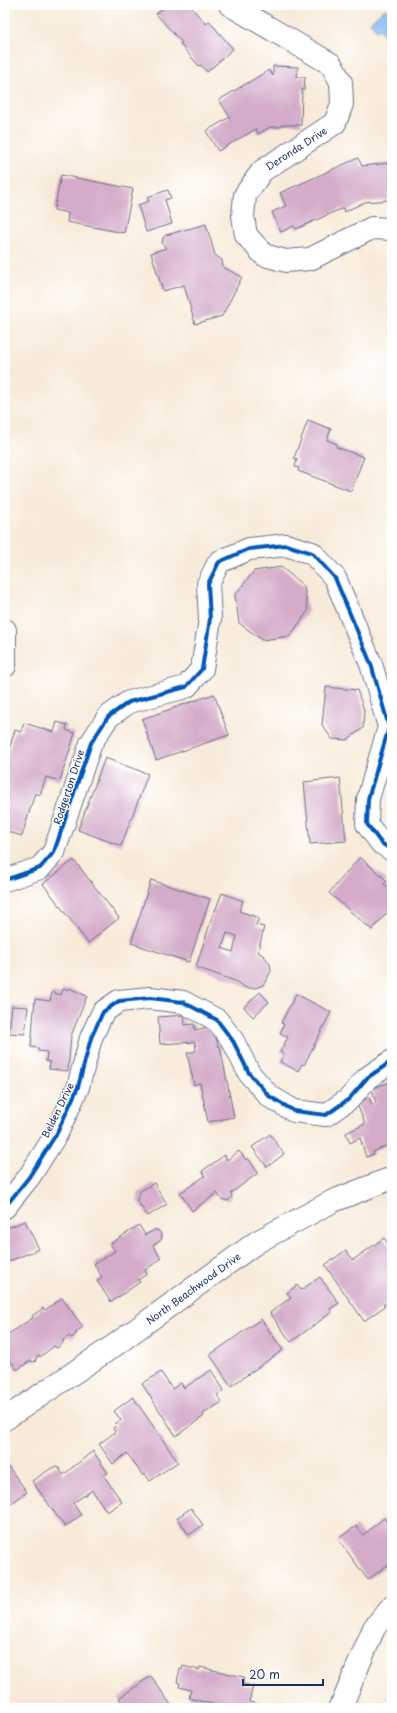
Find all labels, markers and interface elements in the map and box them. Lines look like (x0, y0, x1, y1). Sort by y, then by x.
street label: Deronda Drive (262, 122, 330, 174)
street label: Rodgerton Drive (49, 747, 87, 827)
street label: Belden Drive (37, 1080, 77, 1140)
street label: North Beachwood Drive (143, 1249, 243, 1327)
scale bar (243, 1661, 323, 1687)
text: 20 m (249, 1665, 280, 1683)

